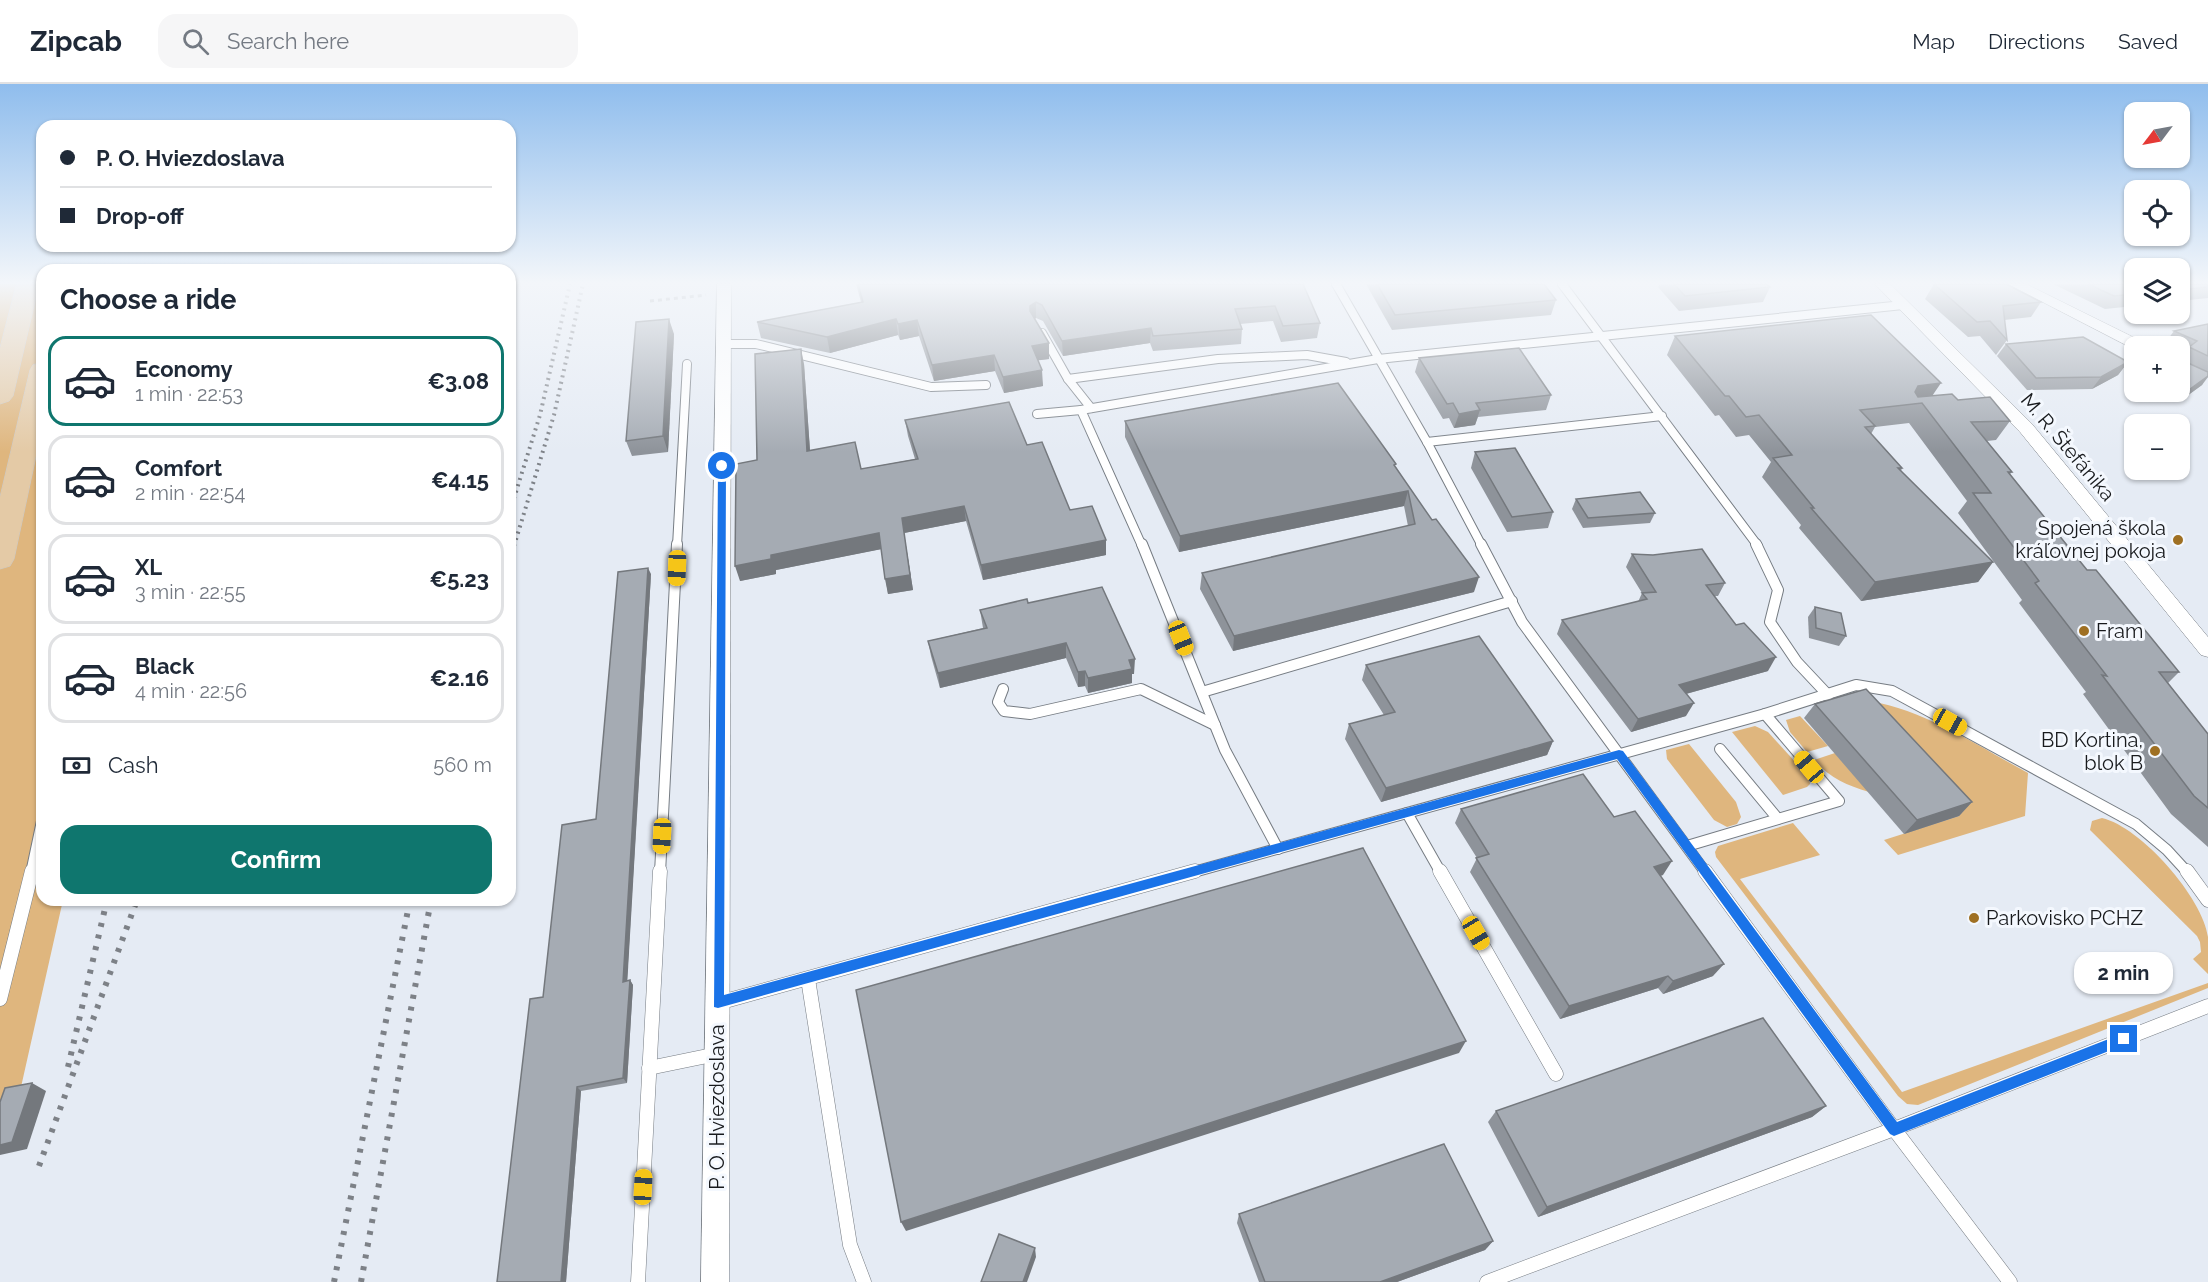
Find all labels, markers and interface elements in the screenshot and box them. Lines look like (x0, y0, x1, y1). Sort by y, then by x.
search box (158, 14, 578, 68)
text: Zipcab (30, 25, 122, 58)
icon: search (179, 25, 212, 58)
text: Search here (227, 28, 349, 54)
text: Map (1912, 29, 1955, 54)
text: Directions (1988, 29, 2085, 54)
text: Saved (2118, 29, 2178, 54)
north arrow (2124, 102, 2190, 168)
map controls (2124, 102, 2190, 480)
text: P. O. Hviezdoslava (96, 145, 285, 171)
button: locate (2124, 180, 2190, 246)
text: Drop-off (96, 203, 184, 229)
button: layers (2124, 258, 2190, 324)
text: Choose a ride (60, 284, 236, 315)
button: + (2124, 336, 2190, 402)
icon: car (63, 354, 117, 408)
text: Economy (135, 356, 233, 382)
text: €3.08 (427, 368, 489, 394)
text: 1 min · 22:53 (135, 382, 243, 406)
street label: M. R. Štefánika (2016, 388, 2121, 506)
button: − (2124, 414, 2190, 480)
route start (708, 452, 735, 479)
icon: car (63, 453, 117, 507)
text: Comfort (135, 455, 222, 481)
text: €4.15 (431, 467, 489, 493)
text: 2 min · 22:54 (135, 481, 245, 505)
place label: Spojená škola kráľovnej pokoja (2015, 516, 2166, 563)
marker: Spojená škola kráľovnej pokoja (2171, 533, 2185, 547)
car (667, 550, 687, 586)
icon: car (63, 552, 117, 606)
text: XL (135, 554, 162, 580)
text: €5.23 (430, 566, 489, 592)
text: 3 min · 22:55 (135, 580, 246, 604)
car (1166, 618, 1196, 658)
place label: Fram (2096, 619, 2143, 643)
marker: Fram (2077, 624, 2091, 638)
icon: car (63, 651, 117, 705)
text: Black (135, 653, 194, 679)
text: €2.16 (430, 665, 489, 691)
text: 4 min · 22:56 (135, 679, 247, 703)
car (1930, 705, 1970, 739)
place label: BD Kortina, blok B (2041, 728, 2143, 775)
marker: BD Kortina, blok B (2148, 744, 2162, 758)
car (1791, 747, 1827, 787)
icon: cash (60, 749, 93, 782)
text: Cash (108, 752, 159, 778)
text: 560 m (433, 753, 492, 777)
car (652, 818, 672, 854)
button: Confirm (60, 825, 492, 894)
place label: Parkovisko PCHZ (1986, 906, 2143, 930)
marker: Parkovisko PCHZ (1967, 911, 1981, 925)
car (1459, 913, 1493, 953)
callout: 2 min (2074, 952, 2174, 994)
text: 2 min (2098, 961, 2149, 985)
street label: P. O. Hviezdoslava (705, 1024, 729, 1190)
route end (2110, 1025, 2137, 1052)
car (633, 1169, 653, 1205)

